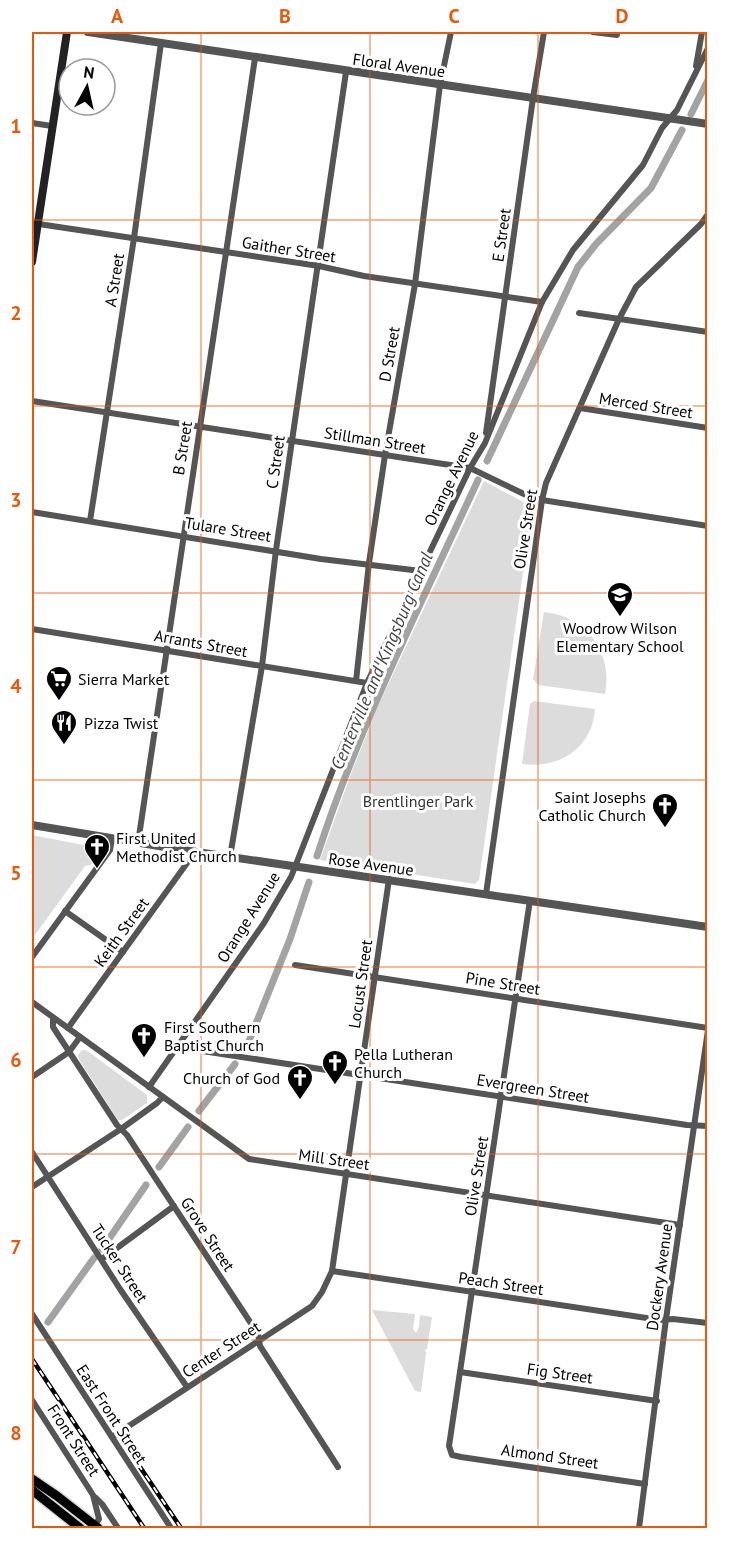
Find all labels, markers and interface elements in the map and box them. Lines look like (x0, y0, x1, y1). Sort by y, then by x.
text: A (111, 3, 124, 29)
text: B (279, 3, 291, 29)
text: C (448, 3, 460, 29)
text: D (616, 3, 629, 29)
street label: Floral Avenue (351, 49, 447, 81)
north arrow (57, 57, 117, 117)
text: N (82, 62, 96, 83)
text: 1 (10, 113, 22, 139)
street label: E Street (487, 206, 515, 263)
street label: Gaither Street (241, 232, 338, 266)
street label: A Street (100, 251, 128, 308)
text: 2 (10, 300, 22, 326)
street label: D Street (374, 324, 404, 383)
street label: Merced Street (598, 388, 695, 422)
street label: B Street (168, 419, 196, 476)
street label: Stillman Street (323, 422, 428, 458)
street label: Orange Avenue (419, 427, 483, 529)
street label: C Street (261, 433, 289, 490)
text: 3 (10, 487, 22, 513)
street label: Olive Street (509, 487, 541, 570)
street label: Tulare Street (183, 512, 273, 546)
water label: Centerville and Kingsburg Canal (325, 549, 438, 773)
school or university icon: Woodrow Wilson Elementary School (605, 580, 635, 618)
place label: Woodrow Wilson Elementary School (556, 618, 684, 656)
street label: Arrants Street (153, 625, 250, 661)
supermarket icon: Sierra Market (44, 664, 74, 702)
place label: Sierra Market (78, 669, 170, 689)
text: 4 (10, 673, 22, 699)
restaurant icon: Pizza Twist (49, 708, 79, 746)
place label: Pizza Twist (84, 713, 159, 733)
place label: Saint Josephs Catholic Church (538, 787, 646, 825)
park label: Brentlinger Park (363, 791, 474, 811)
church icon: Saint Josephs Catholic Church (650, 791, 680, 829)
place label: First United Methodist Church (116, 828, 237, 866)
church icon: First United Methodist Church (82, 832, 112, 870)
street label: Rose Avenue (327, 848, 415, 880)
text: 5 (10, 860, 22, 886)
street label: Orange Avenue (212, 868, 284, 966)
street label: Keith Street (89, 893, 153, 971)
street label: Locust Street (344, 938, 376, 1029)
street label: Pine Street (464, 967, 542, 999)
place label: First Southern Baptist Church (164, 1017, 264, 1055)
church icon: First Southern Baptist Church (129, 1021, 159, 1059)
place label: Pella Lutheran Church (354, 1044, 453, 1082)
text: 6 (10, 1047, 22, 1073)
church icon: Pella Lutheran Church (320, 1048, 350, 1086)
church icon: Church of God (285, 1063, 315, 1101)
place label: Church of God (183, 1068, 280, 1088)
street label: Evergreen Street (475, 1069, 591, 1107)
street label: Olive Street (460, 1134, 492, 1217)
street label: Mill Street (297, 1144, 371, 1174)
street label: Grove Street (177, 1193, 240, 1275)
street label: Tucker Street (87, 1220, 153, 1306)
street label: Dockery Avenue (642, 1222, 676, 1332)
text: 7 (10, 1234, 22, 1260)
street label: Peach Street (457, 1267, 545, 1299)
street label: Center Street (178, 1316, 264, 1382)
street label: Fig Street (526, 1358, 595, 1388)
street label: East Front Street (73, 1361, 151, 1467)
street label: Front Street (44, 1401, 104, 1479)
text: 8 (10, 1420, 22, 1446)
street label: Almond Street (500, 1439, 601, 1473)

